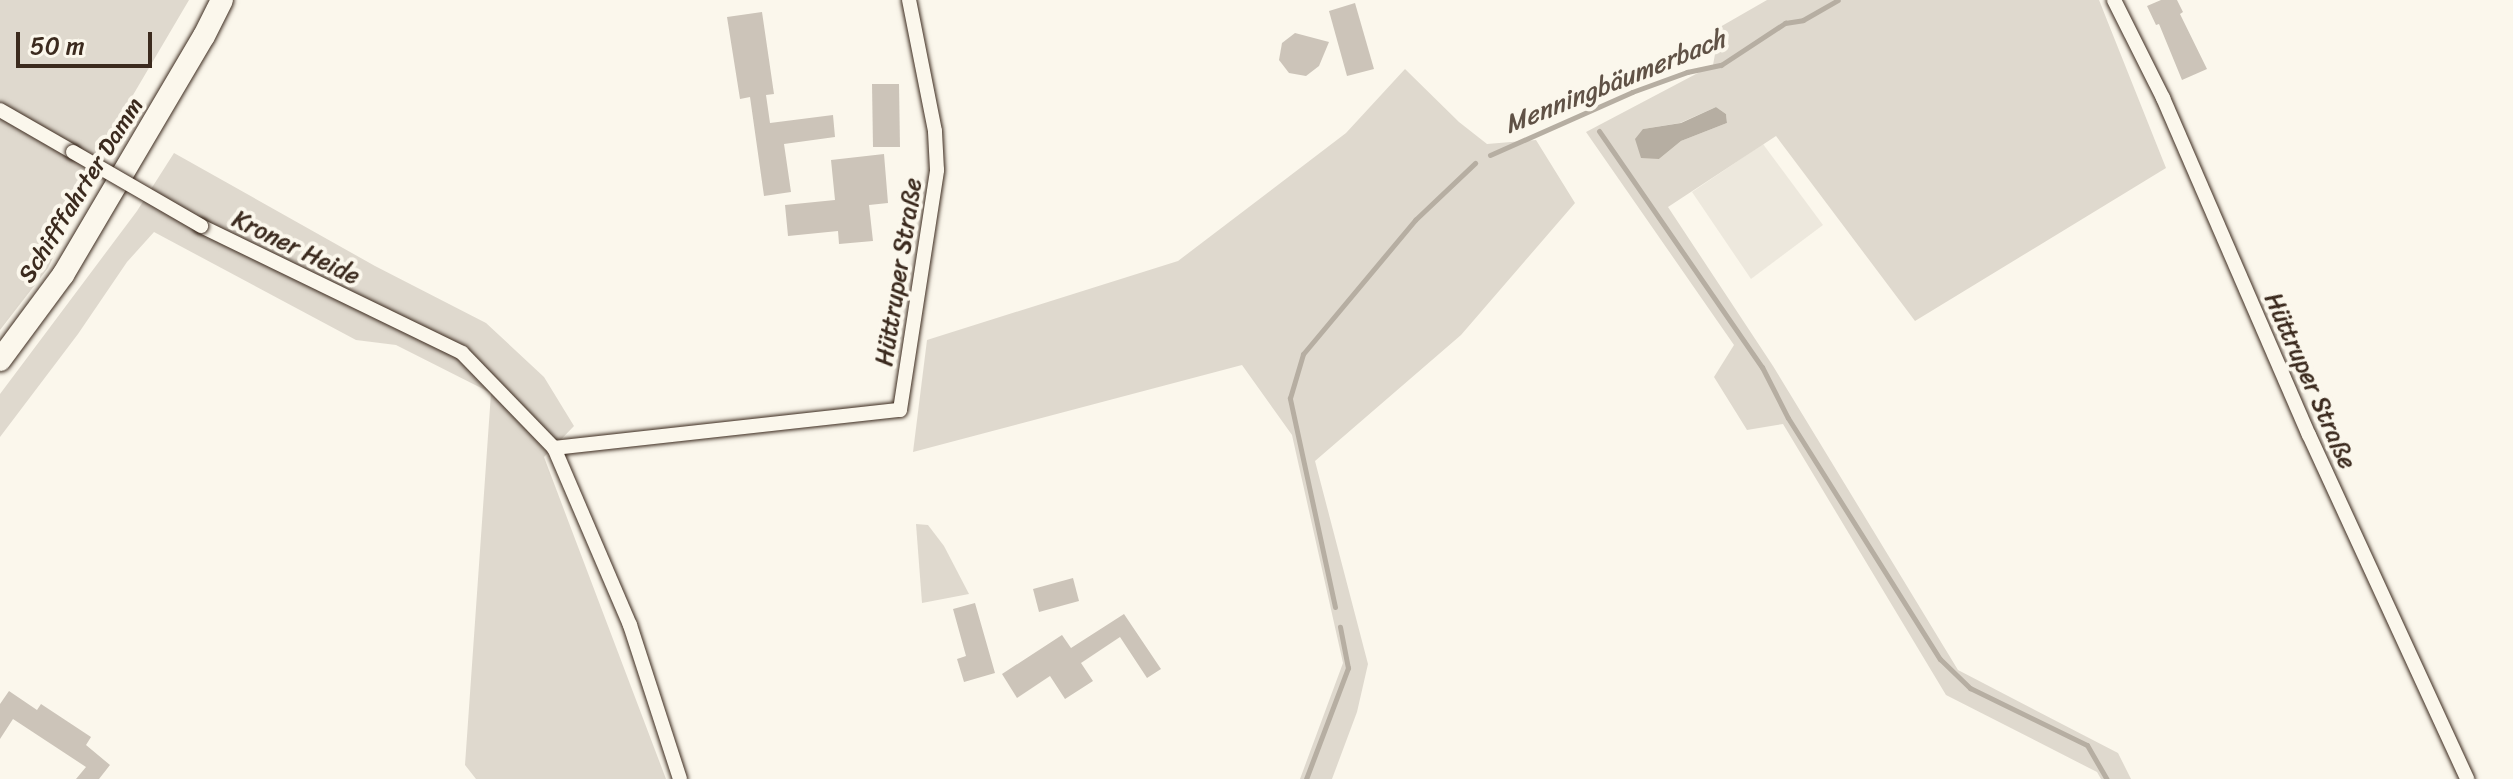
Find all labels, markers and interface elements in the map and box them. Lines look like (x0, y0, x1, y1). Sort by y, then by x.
scale bar (20, 16, 156, 66)
water label: Menningbäumerbach (1500, 23, 1730, 141)
text: 50 m (30, 25, 85, 67)
street label: Schifffahrter Damm (12, 92, 150, 288)
street label: Hüttruper Straße (870, 176, 928, 368)
street label: Kroner Heide (228, 205, 364, 291)
street label: Hüttruper Straße (2258, 288, 2362, 474)

